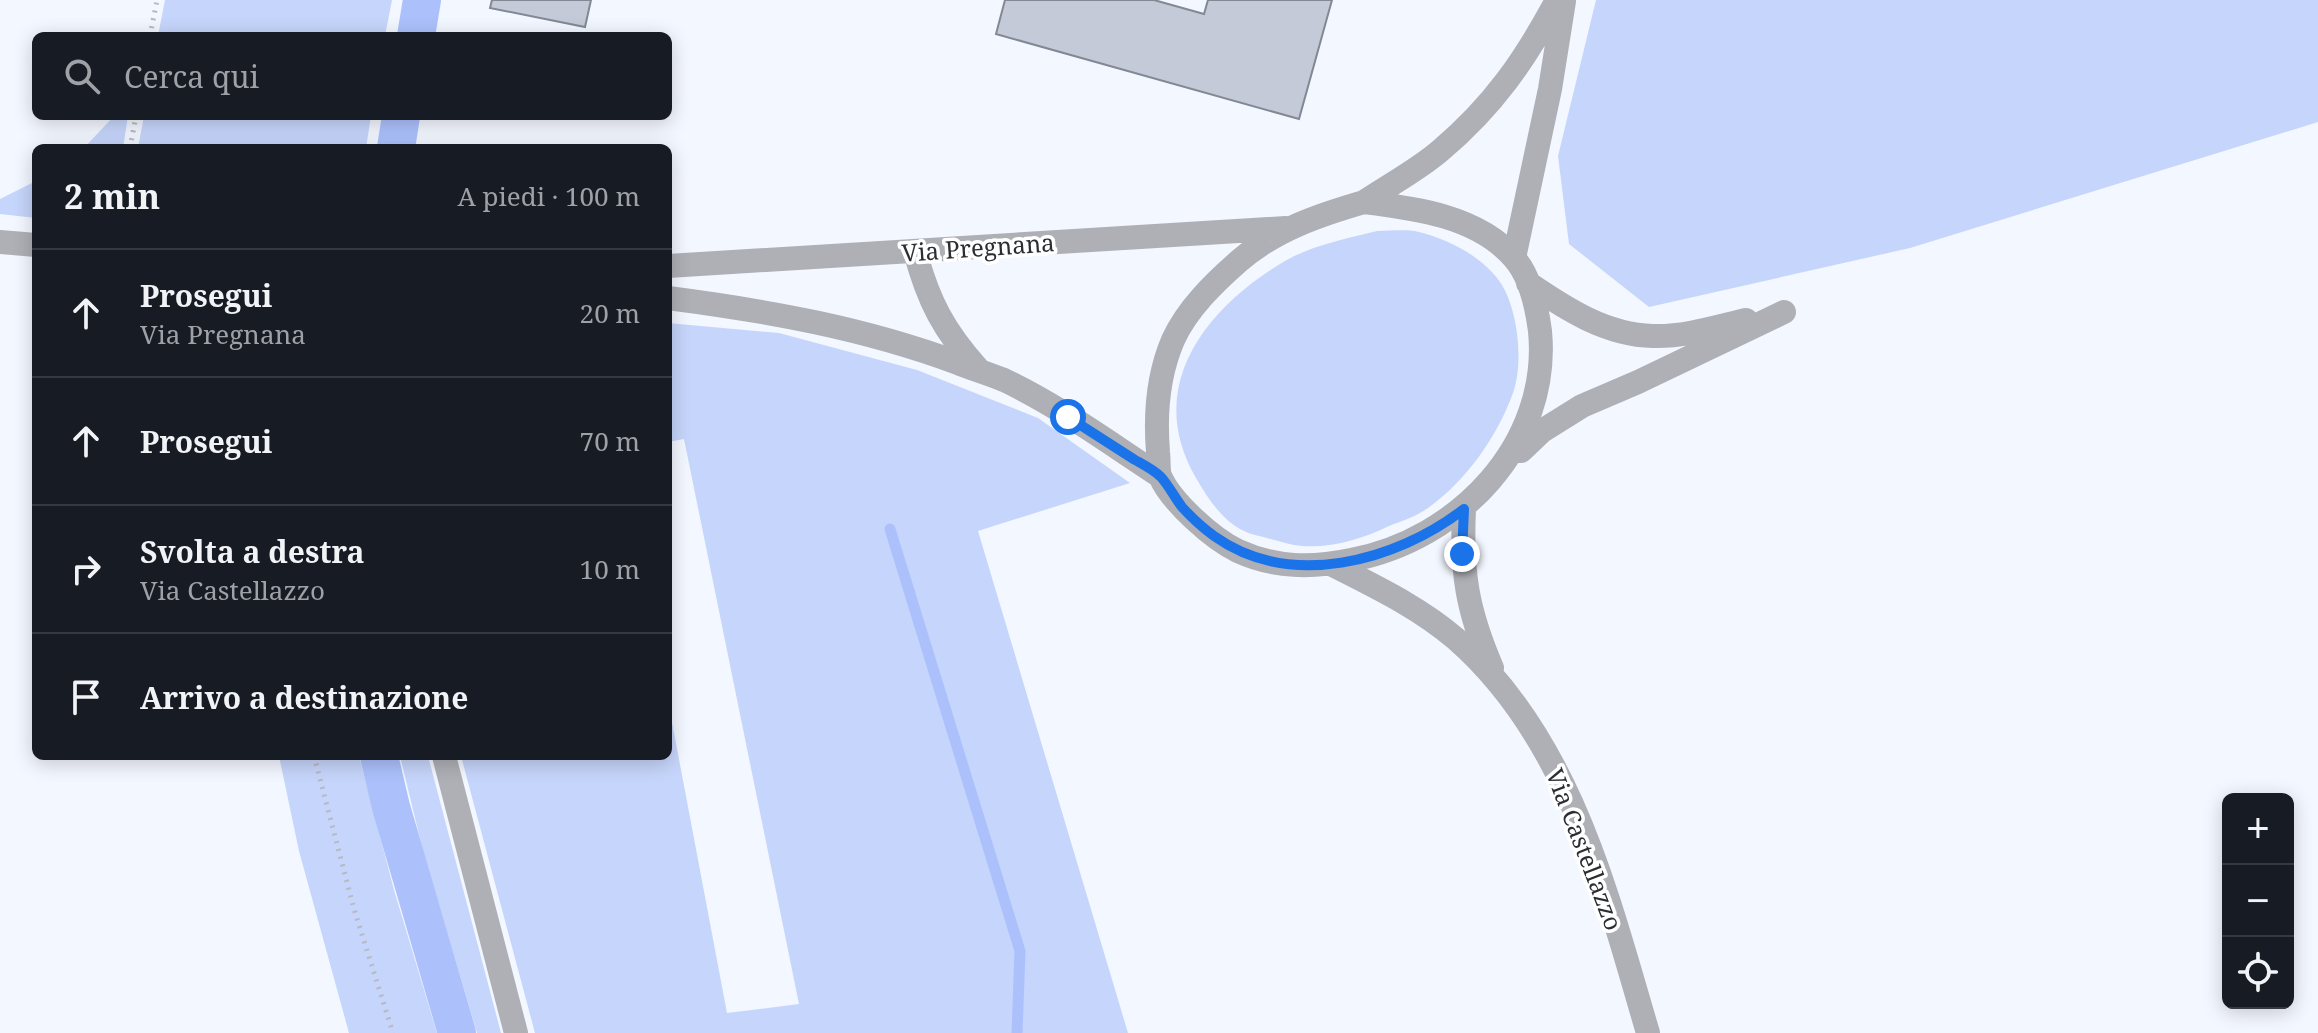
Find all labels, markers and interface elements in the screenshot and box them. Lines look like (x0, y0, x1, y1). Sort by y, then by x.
search box (32, 32, 672, 120)
icon: search (60, 54, 104, 98)
text: Cerca qui (124, 56, 259, 97)
text: 2 min (64, 173, 160, 219)
text: A piedi · 100 m (457, 178, 640, 214)
street label: Via Pregnana (900, 225, 1056, 269)
text: Prosegui (140, 275, 272, 316)
icon: ahead (64, 291, 108, 335)
text: 20 m (580, 295, 640, 331)
text: Via Pregnana (140, 316, 306, 352)
route start (1050, 399, 1086, 435)
icon: ahead (64, 419, 108, 463)
text: Prosegui (140, 421, 272, 462)
text: 70 m (580, 423, 640, 459)
text: Svolta a destra (140, 531, 365, 572)
route end (1444, 536, 1480, 572)
icon: right (64, 547, 108, 591)
text: 10 m (580, 551, 640, 587)
text: Via Castellazzo (140, 572, 325, 608)
icon: arrive (64, 675, 108, 719)
text: Arrivo a destinazione (140, 677, 469, 718)
street label: Via Castellazzo (1539, 763, 1631, 935)
map controls (2222, 793, 2294, 1009)
button: + (2222, 793, 2294, 865)
button: − (2222, 865, 2294, 937)
button: locate (2222, 937, 2294, 1009)

